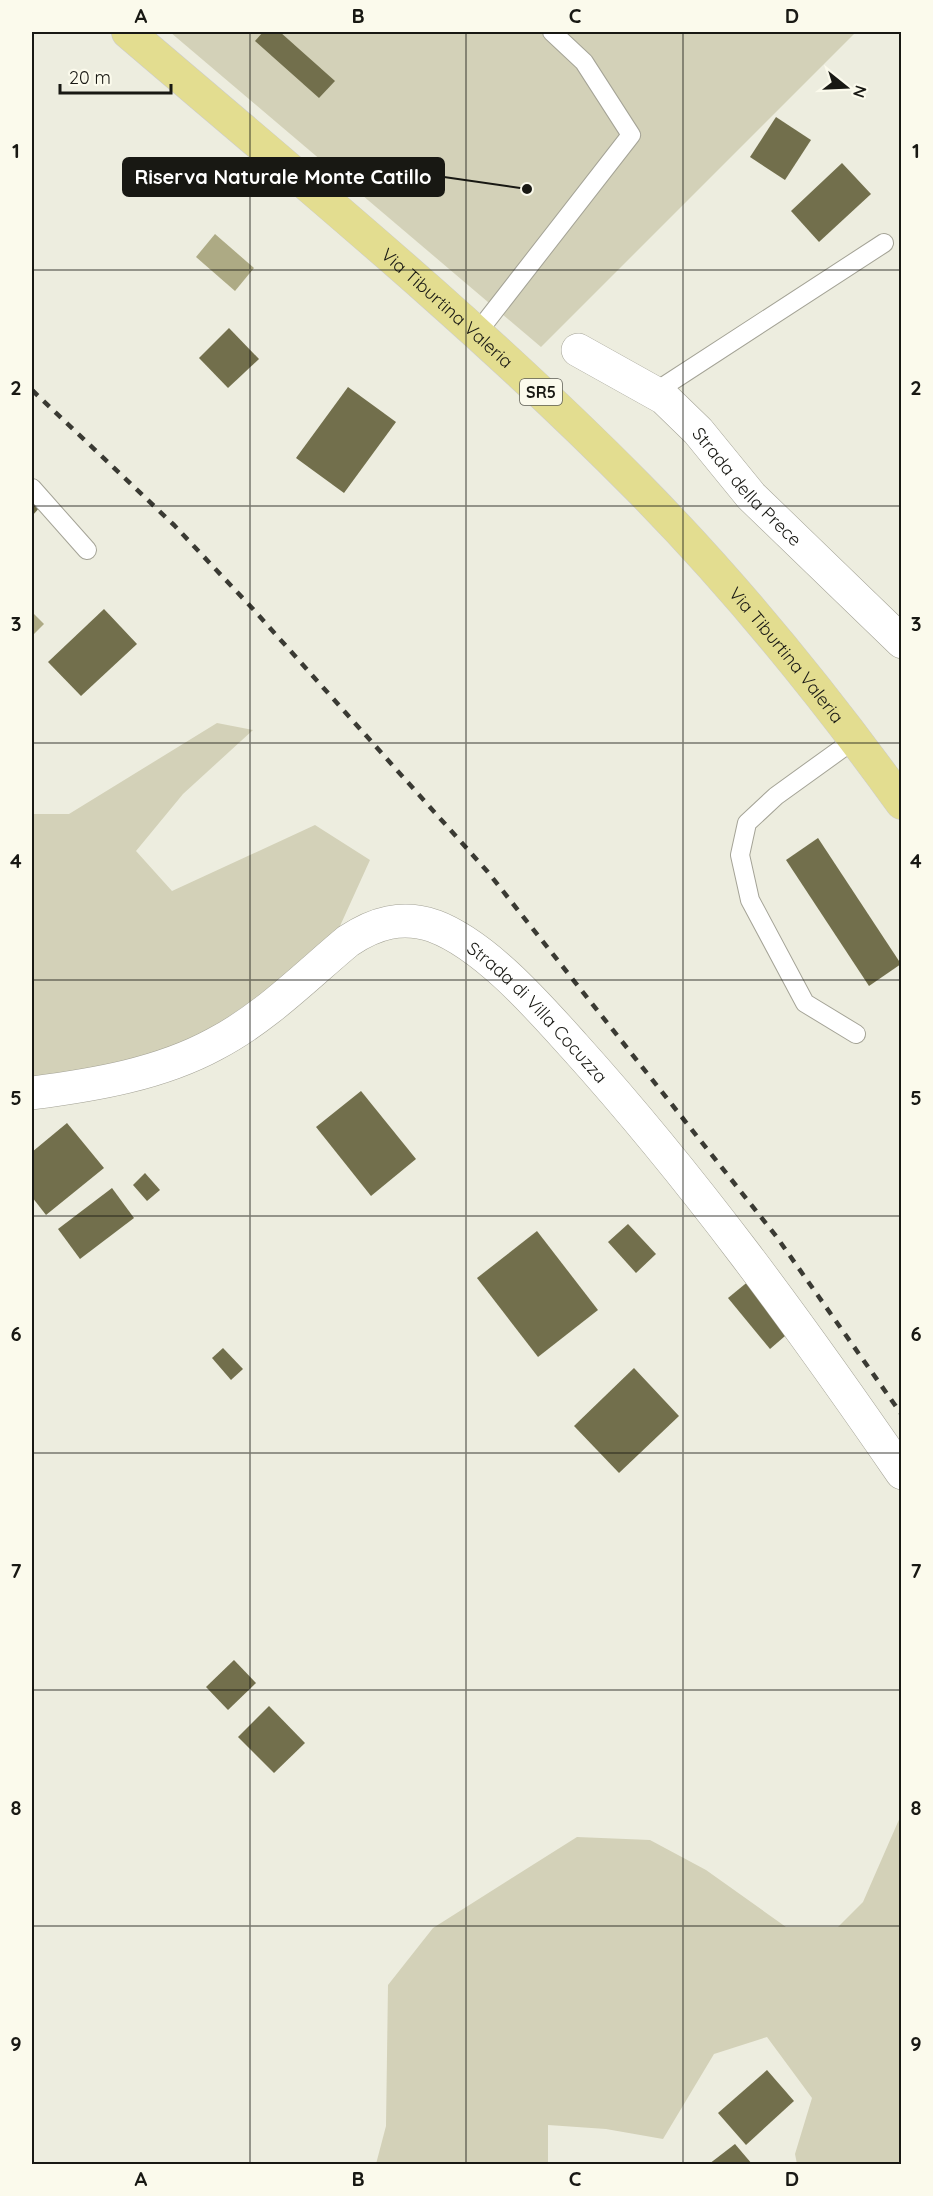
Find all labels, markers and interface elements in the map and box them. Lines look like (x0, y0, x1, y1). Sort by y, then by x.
text: A (135, 3, 148, 28)
text: B (351, 3, 365, 28)
text: C (569, 3, 582, 28)
text: D (785, 3, 799, 28)
scale bar (60, 57, 171, 95)
north arrow (816, 57, 876, 117)
text: 20 m (69, 66, 111, 89)
text: N (849, 83, 872, 100)
text: 1 (12, 138, 20, 163)
text: 1 (912, 138, 920, 163)
callout: Riserva Naturale Monte Catillo (123, 158, 444, 196)
text: Riserva Naturale Monte Catillo (134, 164, 432, 189)
street label: Via Tiburtina Valeria (377, 243, 518, 373)
text: 2 (10, 375, 22, 400)
text: 2 (910, 375, 922, 400)
road number: SR5 (520, 379, 562, 405)
street label: Strada della Prece (688, 422, 807, 551)
street label: Via Tiburtina Valeria (724, 582, 849, 727)
text: 3 (11, 611, 21, 636)
text: 3 (911, 611, 921, 636)
text: 4 (10, 848, 22, 873)
text: 4 (910, 848, 922, 873)
street label: Strada di Villa Cocuzza (463, 936, 613, 1088)
text: 5 (10, 1085, 22, 1110)
text: 5 (910, 1085, 922, 1110)
text: 6 (10, 1321, 22, 1346)
text: 6 (910, 1321, 922, 1346)
text: 7 (11, 1558, 22, 1583)
text: 7 (911, 1558, 922, 1583)
text: 8 (11, 1795, 22, 1820)
text: 8 (911, 1795, 922, 1820)
text: 9 (10, 2031, 22, 2056)
text: 9 (910, 2031, 922, 2056)
text: A (135, 2166, 148, 2191)
text: B (351, 2166, 365, 2191)
text: C (569, 2166, 582, 2191)
text: D (785, 2166, 799, 2191)

